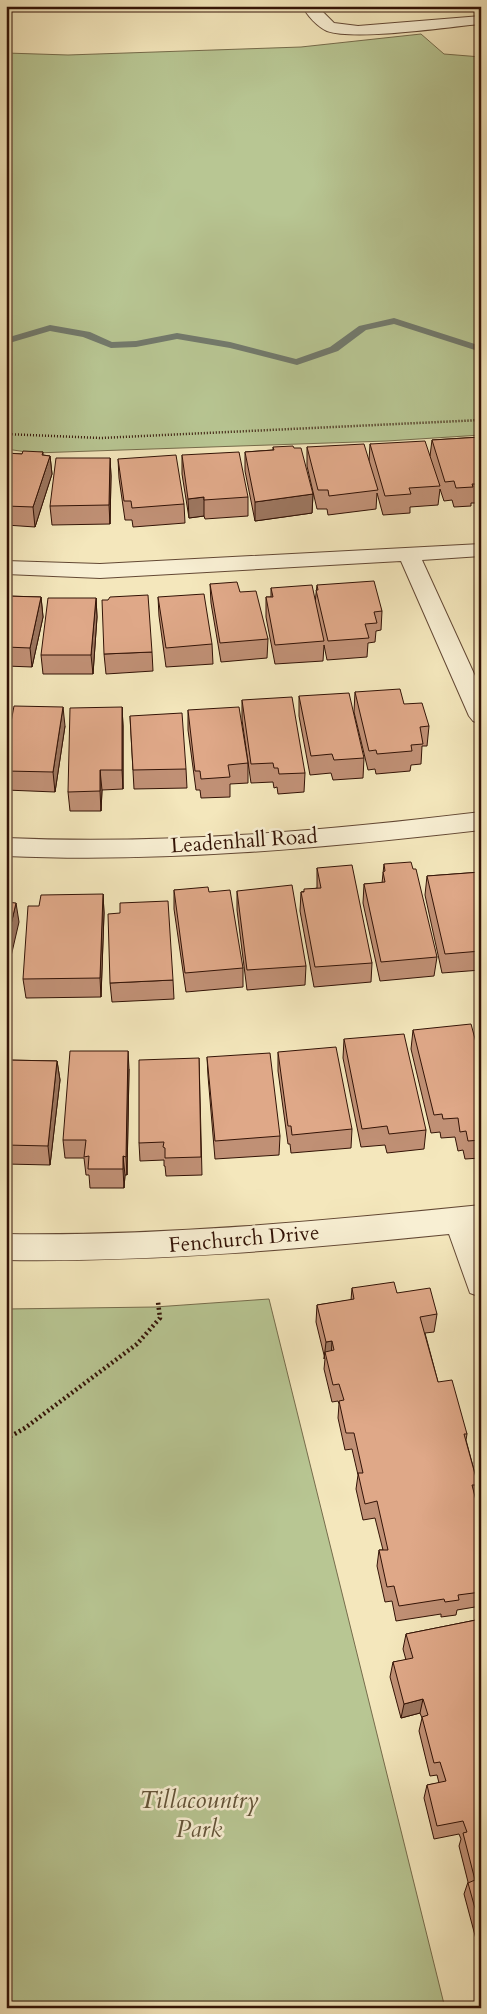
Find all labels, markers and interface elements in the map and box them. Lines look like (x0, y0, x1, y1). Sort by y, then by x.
street label: Leadenhall Road (170, 821, 318, 861)
street label: Fenchurch Drive (167, 1218, 321, 1260)
park label: Tillacountry Park (139, 1783, 259, 1846)

